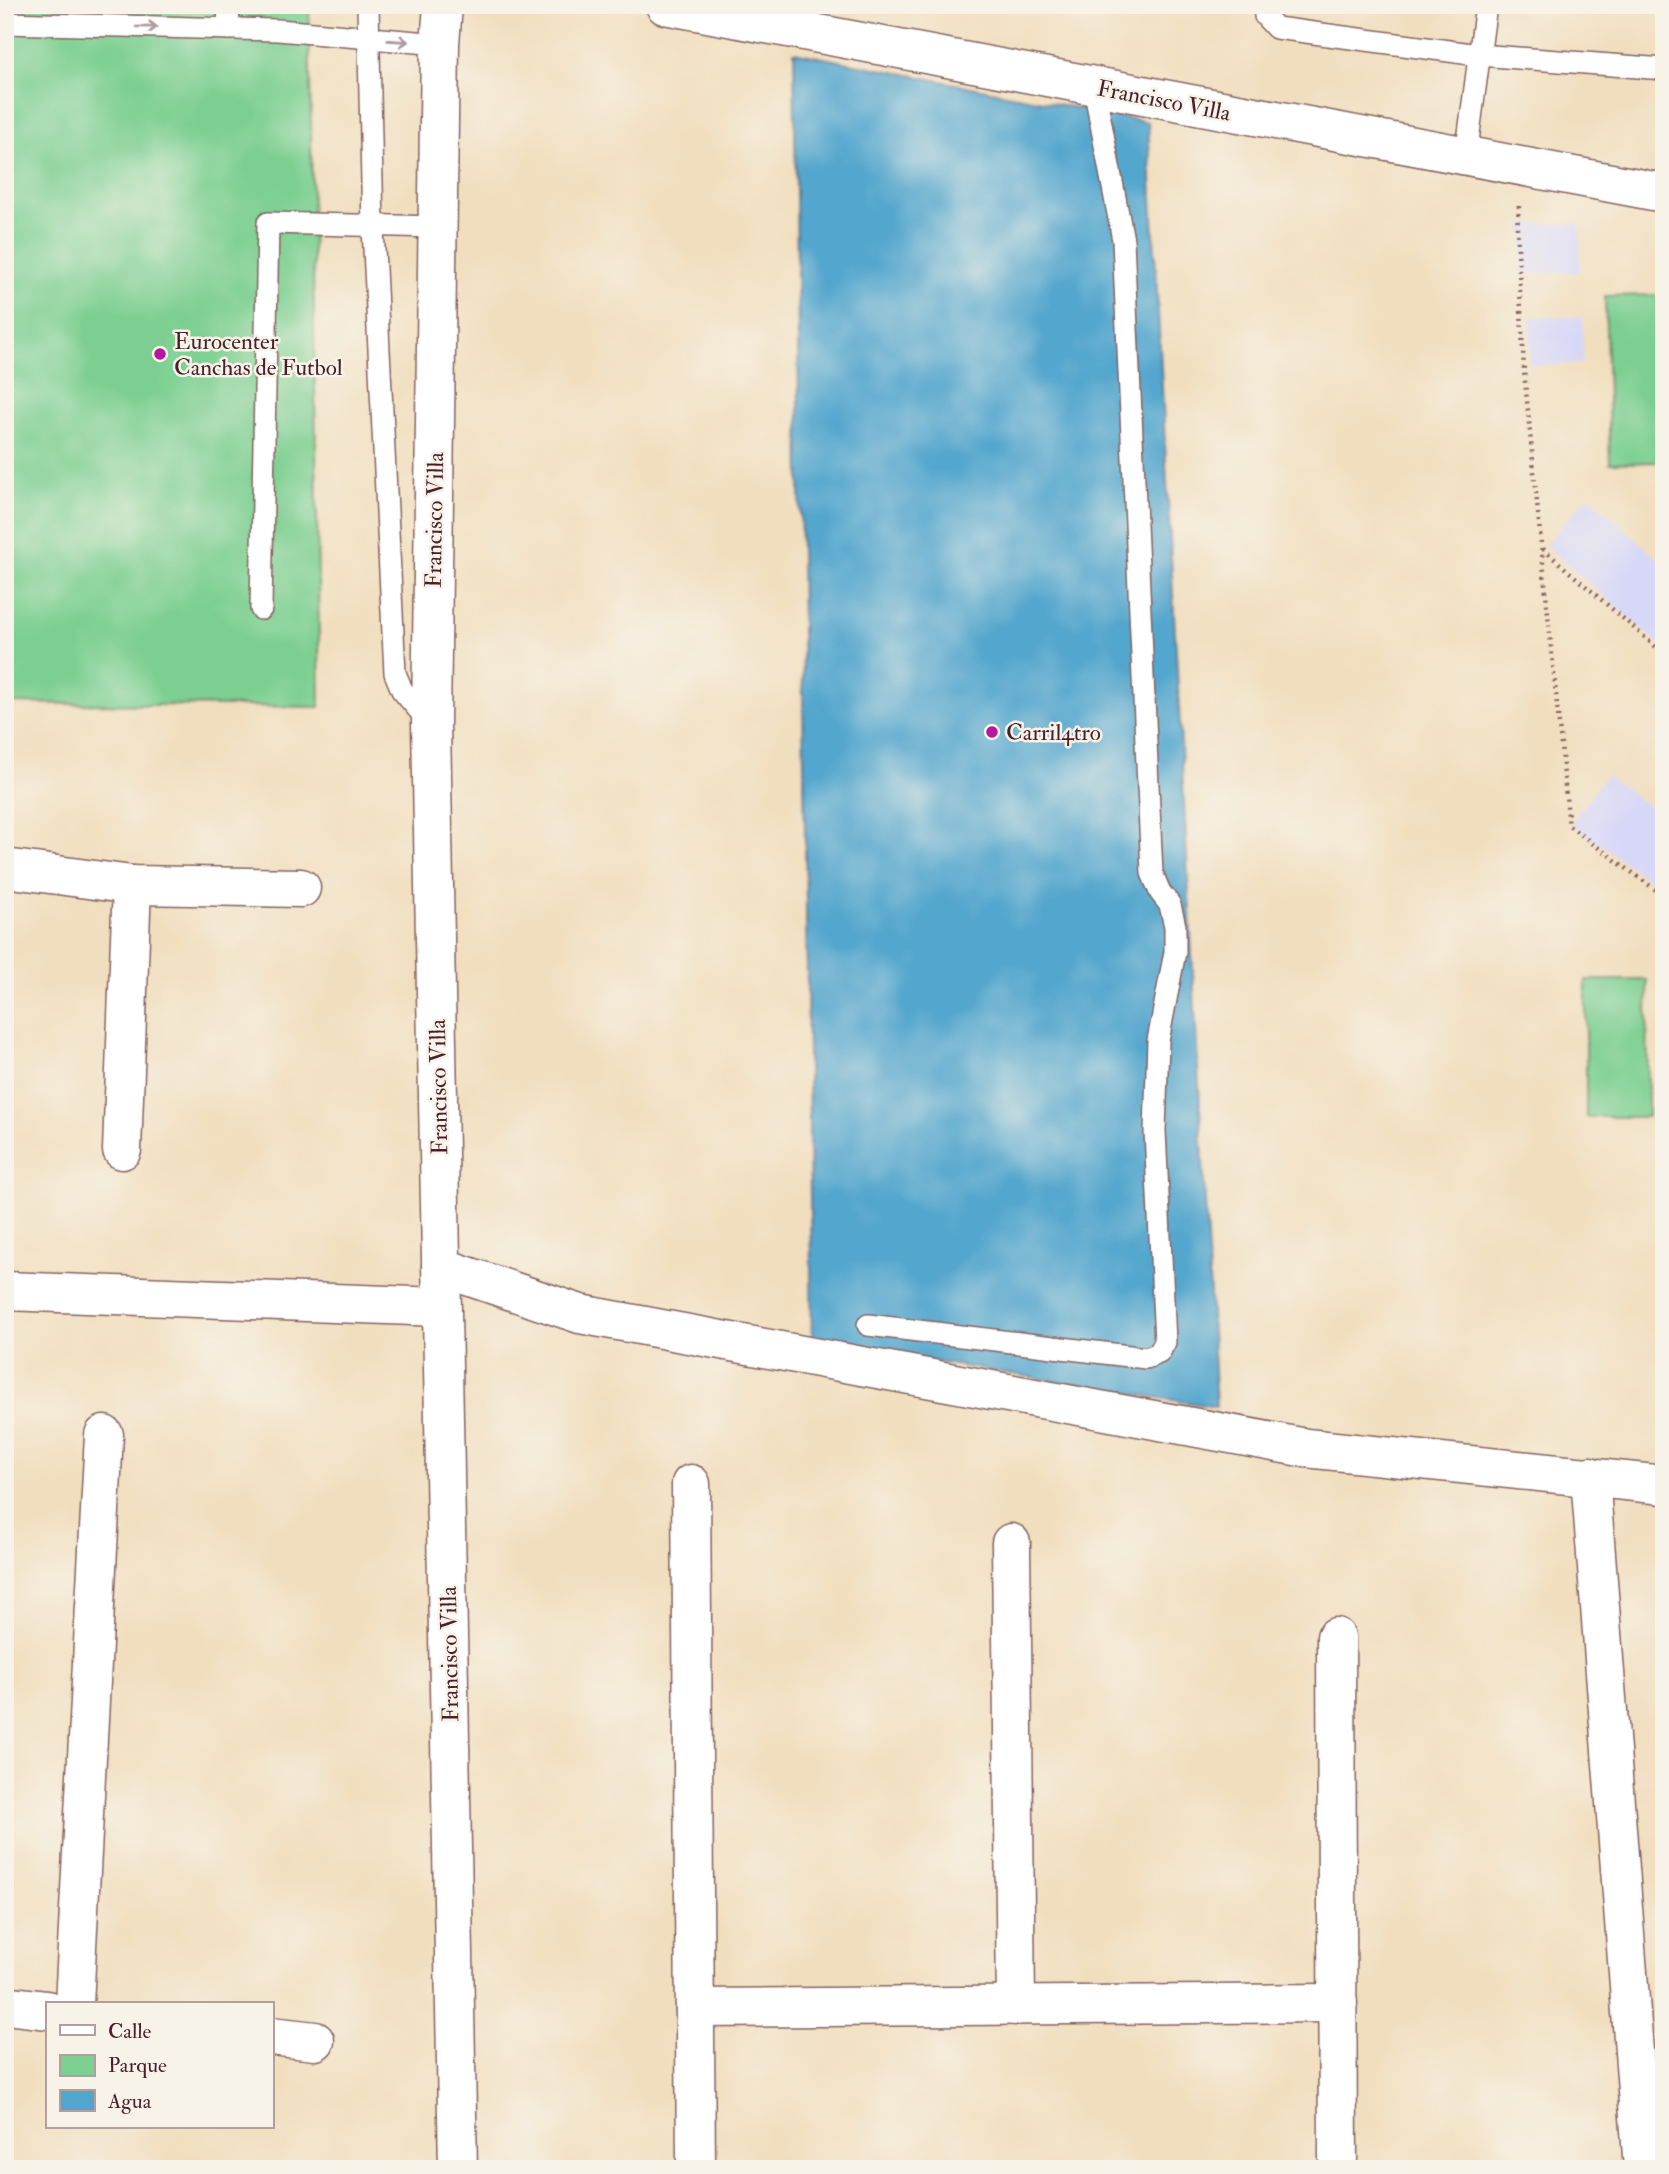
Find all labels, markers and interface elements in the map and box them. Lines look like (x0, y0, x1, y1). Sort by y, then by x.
one-way arrow (135, 20, 158, 34)
one-way arrow (387, 35, 409, 48)
street label: Francisco Villa (1095, 73, 1234, 128)
place label: Eurocenter Canchas de Futbol (174, 327, 343, 382)
marker: Eurocenter Canchas de Futbol (152, 346, 168, 362)
street label: Francisco Villa (419, 451, 450, 588)
place label: Carril4tro (1006, 718, 1101, 747)
marker: Carril4tro (984, 724, 1000, 740)
street label: Francisco Villa (423, 1018, 454, 1155)
street label: Francisco Villa (434, 1585, 465, 1722)
legend (46, 2002, 273, 2128)
text: Calle (108, 2018, 152, 2045)
text: Parque (108, 2052, 167, 2079)
text: Agua (107, 2088, 152, 2115)

